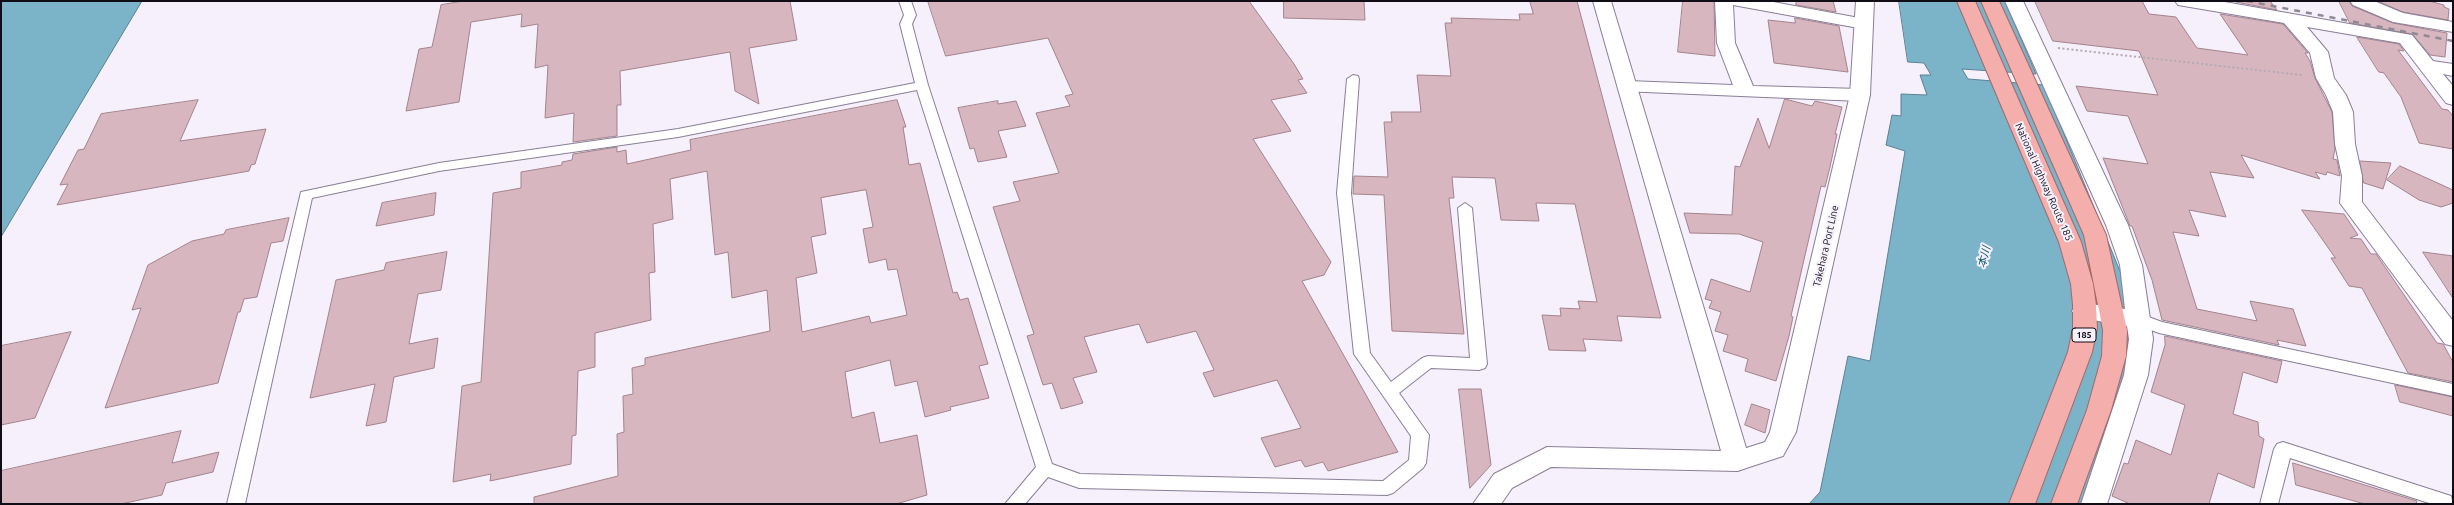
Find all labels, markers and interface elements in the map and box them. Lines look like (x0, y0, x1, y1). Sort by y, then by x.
street label: National Highway Route 185 (2013, 121, 2075, 243)
street label: Takehara Port Line (1811, 204, 1841, 288)
water label: 本川 (1975, 245, 1993, 269)
road number: 185 (2072, 328, 2096, 342)

